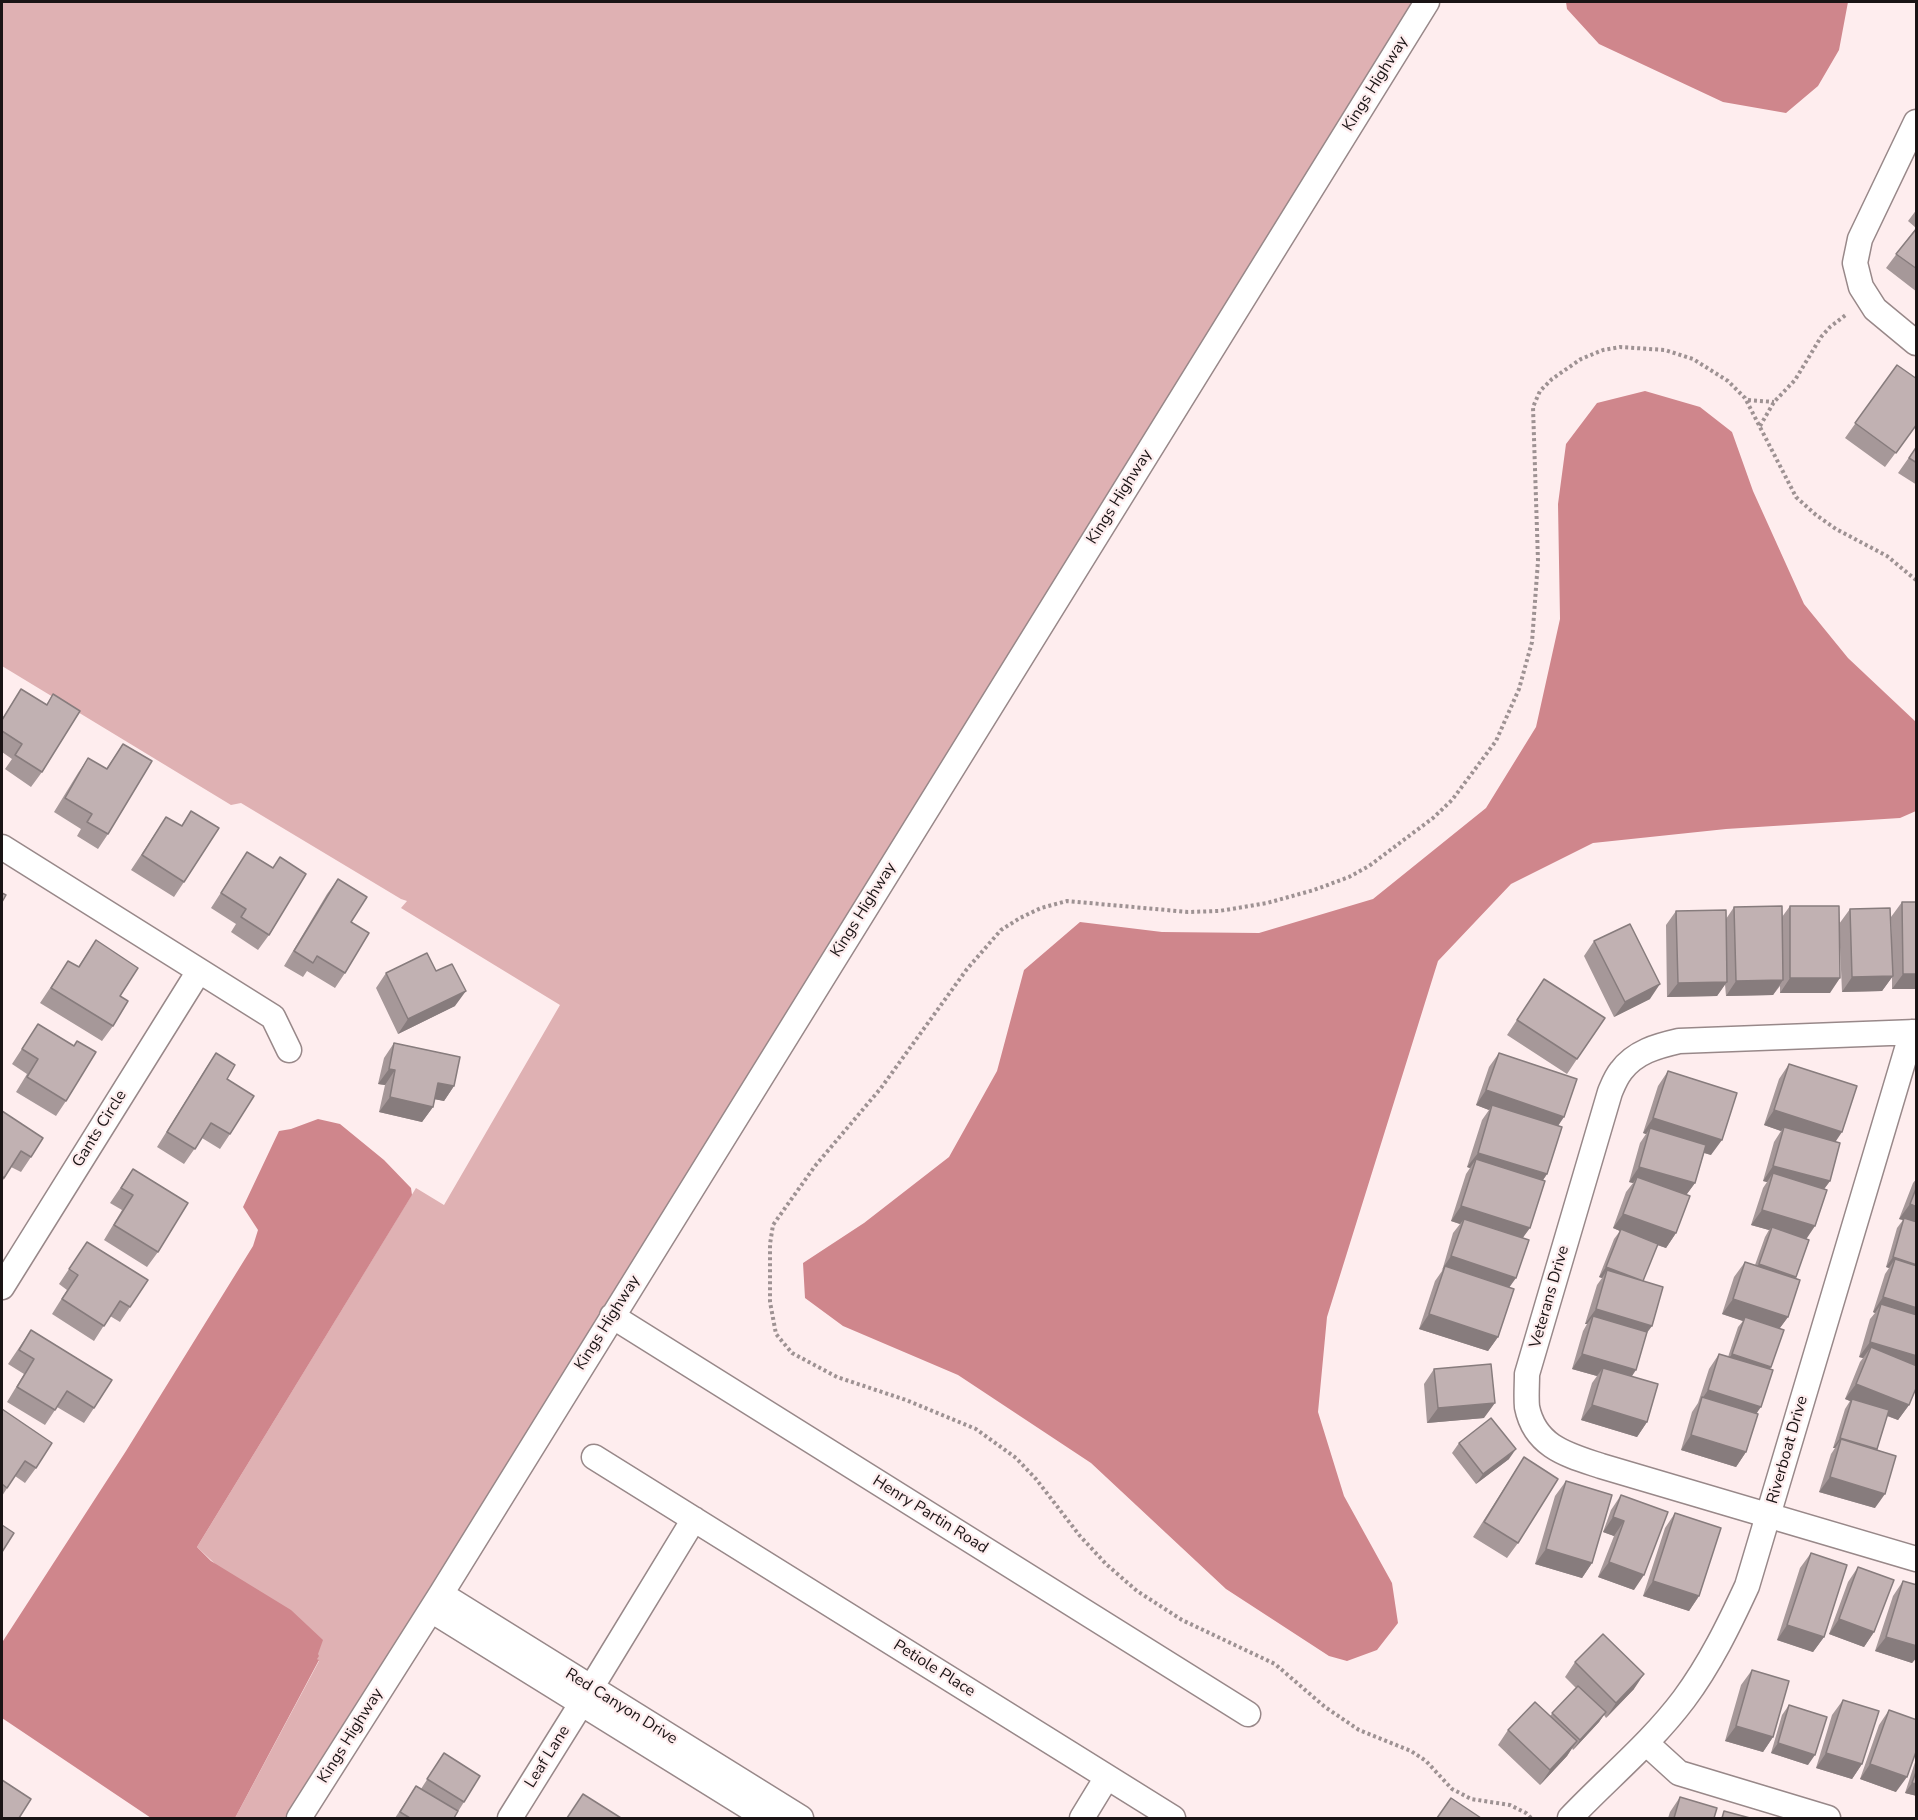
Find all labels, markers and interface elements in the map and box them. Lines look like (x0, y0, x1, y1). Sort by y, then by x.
street label: Kings Highway (1339, 33, 1413, 135)
street label: Kings Highway (1083, 446, 1157, 548)
street label: Kings Highway (827, 859, 901, 961)
street label: Gants Circle (69, 1087, 131, 1171)
street label: Veterans Drive (1526, 1244, 1574, 1350)
street label: Kings Highway (571, 1272, 645, 1374)
street label: Riverboat Drive (1763, 1394, 1813, 1506)
street label: Henry Partin Road (869, 1472, 991, 1558)
street label: Petiole Place (890, 1636, 978, 1702)
street label: Red Canyon Drive (561, 1665, 681, 1749)
street label: Kings Highway (314, 1685, 388, 1787)
street label: Leaf Lane (521, 1722, 575, 1792)

